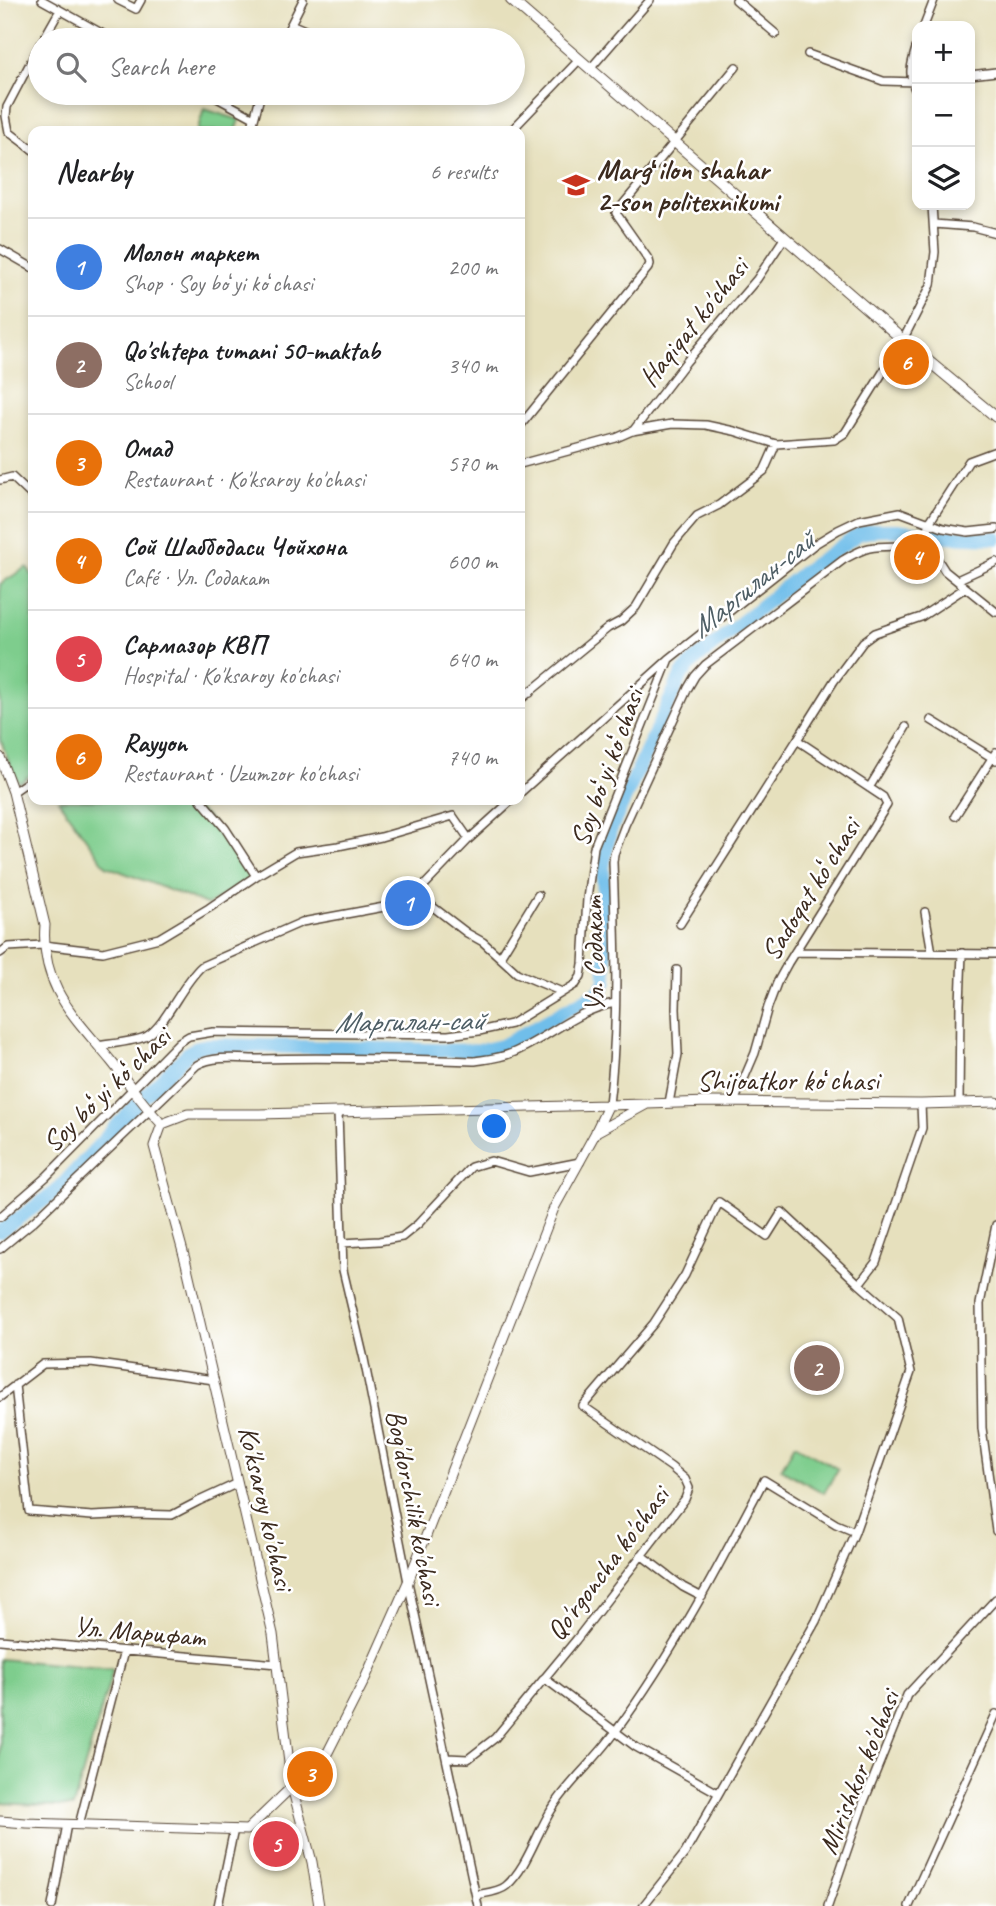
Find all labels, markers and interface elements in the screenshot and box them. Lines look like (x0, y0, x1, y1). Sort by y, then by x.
map controls (912, 21, 975, 210)
button: + (912, 21, 975, 84)
search box (28, 28, 525, 105)
icon: search (52, 48, 90, 86)
text: Search here (108, 50, 214, 83)
button: − (912, 84, 975, 147)
button: layers (912, 147, 975, 210)
place label: Margʻilon shahar 2-son politexnikumi (597, 152, 782, 219)
text: Nearby (56, 153, 132, 191)
text: 6 results (430, 157, 497, 186)
school or university icon: Margʻilon shahar 2-son politexnikumi (561, 170, 591, 200)
text: Молон маркет (123, 236, 259, 269)
street label: Haqiqat ko'chasi (631, 248, 758, 394)
text: 1 (74, 253, 84, 282)
text: 200 m (448, 253, 497, 282)
text: Shop · Soy boʻyi koʻchasi (123, 269, 313, 298)
text: Qo'shtepa tumani 50-maktab (123, 334, 380, 367)
pin: 6 (883, 336, 929, 388)
text: 2 (74, 351, 84, 380)
text: 340 m (448, 351, 497, 380)
text: School (123, 367, 172, 396)
text: Омад (123, 432, 171, 465)
text: 3 (74, 449, 84, 478)
text: 570 m (448, 449, 497, 478)
text: Restaurant · Ko'ksaroy ko'chasi (123, 465, 365, 494)
water label: Маргилан-сай (682, 519, 826, 646)
text: Сой Шаббодаси Чойхона (123, 530, 346, 563)
pin: 4 (894, 531, 940, 583)
text: 4 (74, 547, 84, 576)
text: 600 m (448, 547, 497, 576)
text: Café · Ул. Содакат (123, 563, 269, 592)
text: Сармазор КВП (123, 628, 266, 661)
text: 5 (74, 645, 84, 674)
text: 640 m (448, 645, 497, 674)
text: Hospital · Ko'ksaroy ko'chasi (123, 661, 339, 690)
street label: Soy boʻyi koʻchasi (562, 680, 652, 851)
text: Rayyon (123, 726, 187, 759)
text: 6 (74, 743, 84, 772)
text: 740 m (448, 743, 497, 772)
text: Restaurant · Uzumzor ko'chasi (123, 759, 358, 788)
street label: Sadoqat koʻchasi (753, 809, 870, 967)
pin: 1 (385, 877, 431, 929)
street label: Ул. Содакат (575, 894, 612, 1012)
water label: Маргилан-сай (334, 1001, 489, 1041)
street label: Soy boʻyi koʻchasi (35, 1017, 181, 1159)
street label: Shijoatkor koʻchasi (697, 1063, 883, 1098)
your location (477, 1109, 511, 1143)
pin: 2 (794, 1342, 840, 1394)
street label: Bog'dorchilik ko'chasi (378, 1407, 451, 1611)
street label: Ko'ksaroy ko'chasi (231, 1423, 303, 1597)
street label: Qo'rgoncha ko'chasi (538, 1477, 679, 1647)
street label: Ул. Марифат (73, 1608, 209, 1655)
street label: Mirishkor ko'chasi (810, 1682, 909, 1859)
pin: 3 (287, 1748, 333, 1800)
pin: 5 (253, 1818, 299, 1870)

